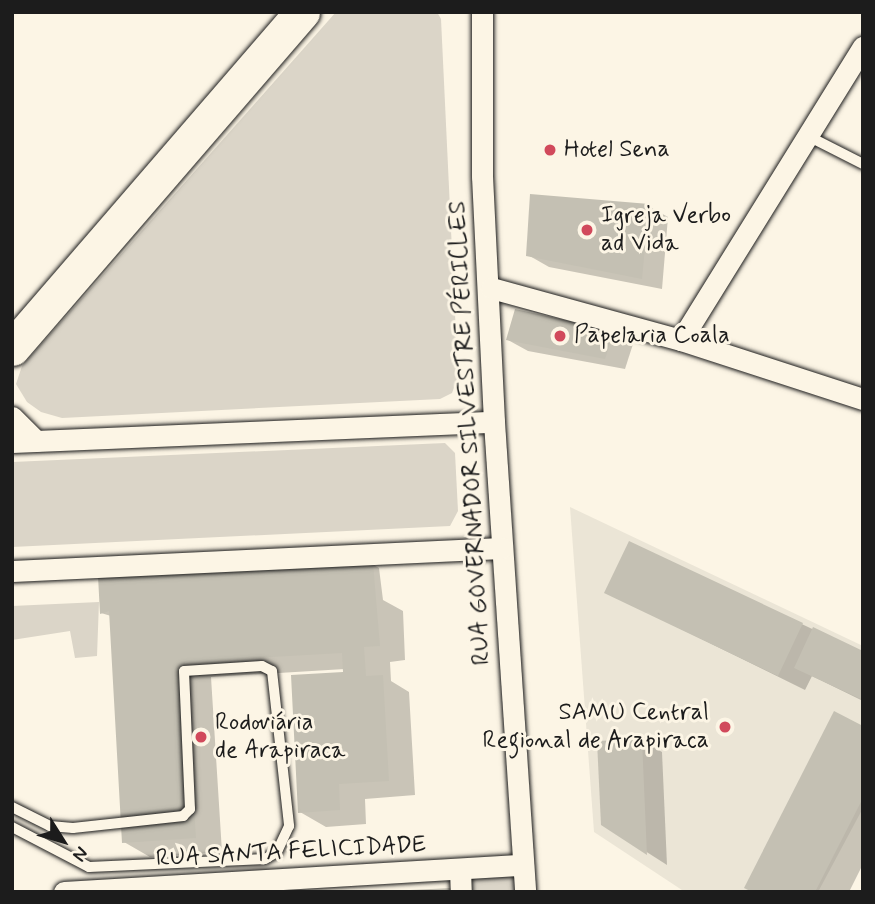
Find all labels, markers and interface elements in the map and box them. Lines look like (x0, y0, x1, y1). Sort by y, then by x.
place label: Hotel Sena (564, 136, 669, 164)
marker: Hotel Sena (542, 142, 558, 158)
street label: RUA GOVERNADOR SILVESTRE PÉRICLES (443, 197, 497, 669)
place label: Igreja Verbo ad Vida (601, 202, 731, 258)
marker: Igreja Verbo ad Vida (579, 222, 595, 238)
place label: Papelaria Coala (574, 322, 733, 350)
marker: Papelaria Coala (552, 328, 568, 344)
place label: SAMU Central Regional de Arapiraca (485, 699, 709, 755)
place label: Rodoviária de Arapiraca (215, 709, 343, 765)
marker: SAMU Central Regional de Arapiraca (715, 717, 735, 737)
marker: Rodoviária de Arapiraca (193, 729, 209, 745)
north arrow (28, 806, 98, 876)
street label: RUA SANTA FELICIDADE (154, 831, 428, 873)
text: N (66, 841, 94, 867)

